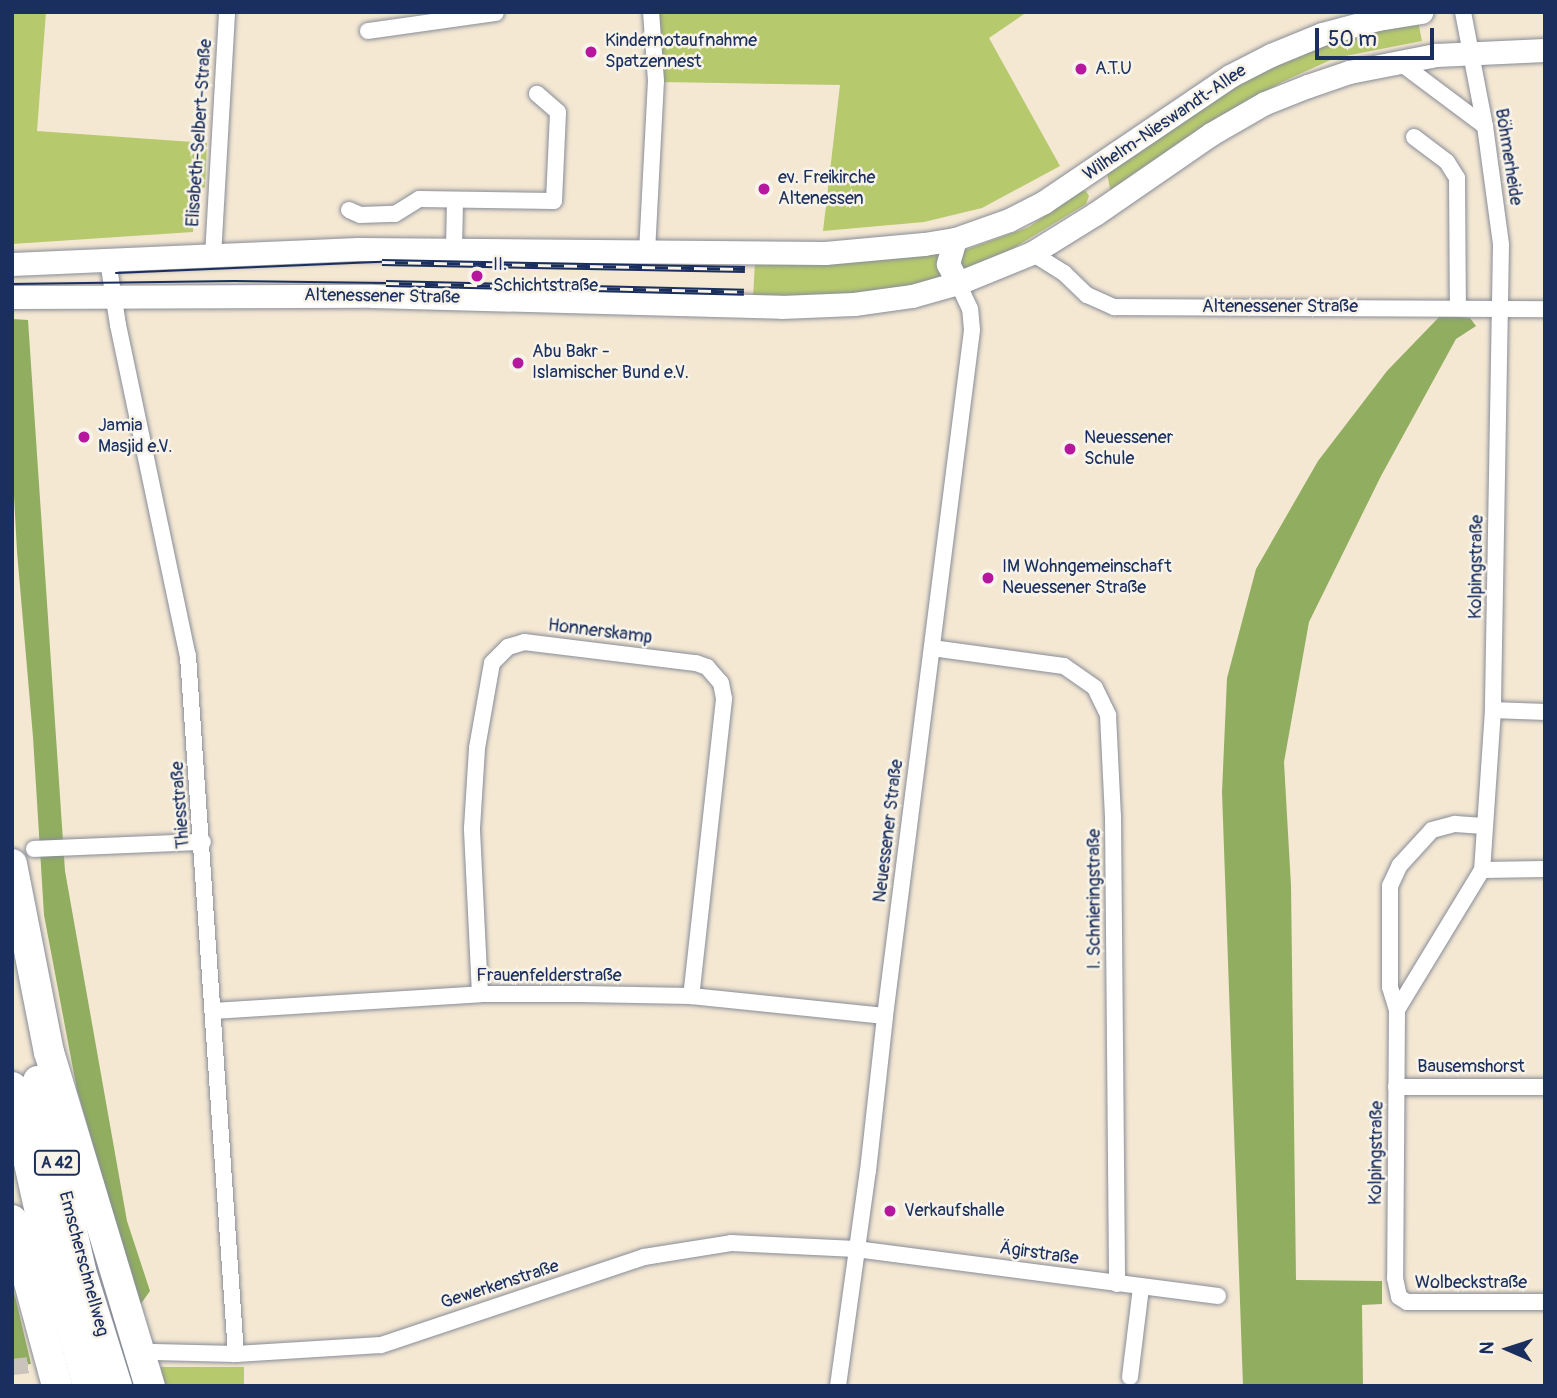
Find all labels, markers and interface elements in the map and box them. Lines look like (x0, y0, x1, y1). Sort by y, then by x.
scale bar (1319, 14, 1438, 58)
text: 50 m (1328, 26, 1377, 53)
place label: Kindernotaufnahme Spatzennest (605, 31, 757, 74)
street label: Elisabeth-Selbert-Straße (183, 38, 217, 228)
marker: Kindernotaufnahme Spatzennest (583, 44, 599, 60)
place label: A.T.U (1095, 58, 1132, 80)
street label: Wilhelm-Nieswandt-Allee (1079, 60, 1251, 186)
marker: A.T.U (1073, 61, 1089, 77)
street label: Böhmerheide (1490, 107, 1526, 207)
place label: ev. Freikirche Altenessen (778, 168, 875, 210)
marker: ev. Freikirche Altenessen (756, 181, 772, 197)
place label: II. Schichtstraße (493, 255, 598, 298)
marker: II. Schichtstraße (467, 266, 487, 286)
street label: Altenessener Straße (304, 285, 460, 309)
street label: Altenessener Straße (1202, 296, 1358, 318)
place label: Abu Bakr - Islamischer Bund e.V. (532, 342, 689, 384)
marker: Abu Bakr - Islamischer Bund e.V. (510, 355, 526, 371)
place label: Jamia Masjid e.V. (98, 416, 172, 458)
place label: Neuessener Schule (1084, 428, 1173, 471)
marker: Jamia Masjid e.V. (76, 429, 92, 445)
marker: Neuessener Schule (1062, 441, 1078, 457)
street label: Kolpingstraße (1465, 515, 1489, 619)
place label: IM Wohngemeinschaft Neuessener Straße (1002, 557, 1172, 600)
marker: IM Wohngemeinschaft Neuessener Straße (980, 570, 996, 586)
street label: Honnerskamp (547, 615, 653, 649)
street label: Neuessener Straße (869, 758, 909, 904)
street label: Thiesstraße (167, 761, 195, 849)
street label: I. Schnieringstraße (1084, 829, 1106, 969)
street label: Frauenfelderstraße (476, 965, 622, 987)
street label: Bausemshorst (1417, 1056, 1525, 1078)
street label: Kolpingstraße (1365, 1101, 1389, 1205)
road number: A 42 (32, 1150, 82, 1176)
street label: Emscherschnellweg (53, 1189, 113, 1339)
place label: Verkaufshalle (904, 1200, 1004, 1222)
marker: Verkaufshalle (882, 1203, 898, 1219)
street label: Ägirstraße (998, 1238, 1080, 1270)
street label: Gewerkenstraße (438, 1256, 562, 1314)
street label: Wolbeckstraße (1415, 1272, 1527, 1294)
north arrow (1473, 1314, 1543, 1384)
text: N (1475, 1341, 1499, 1355)

